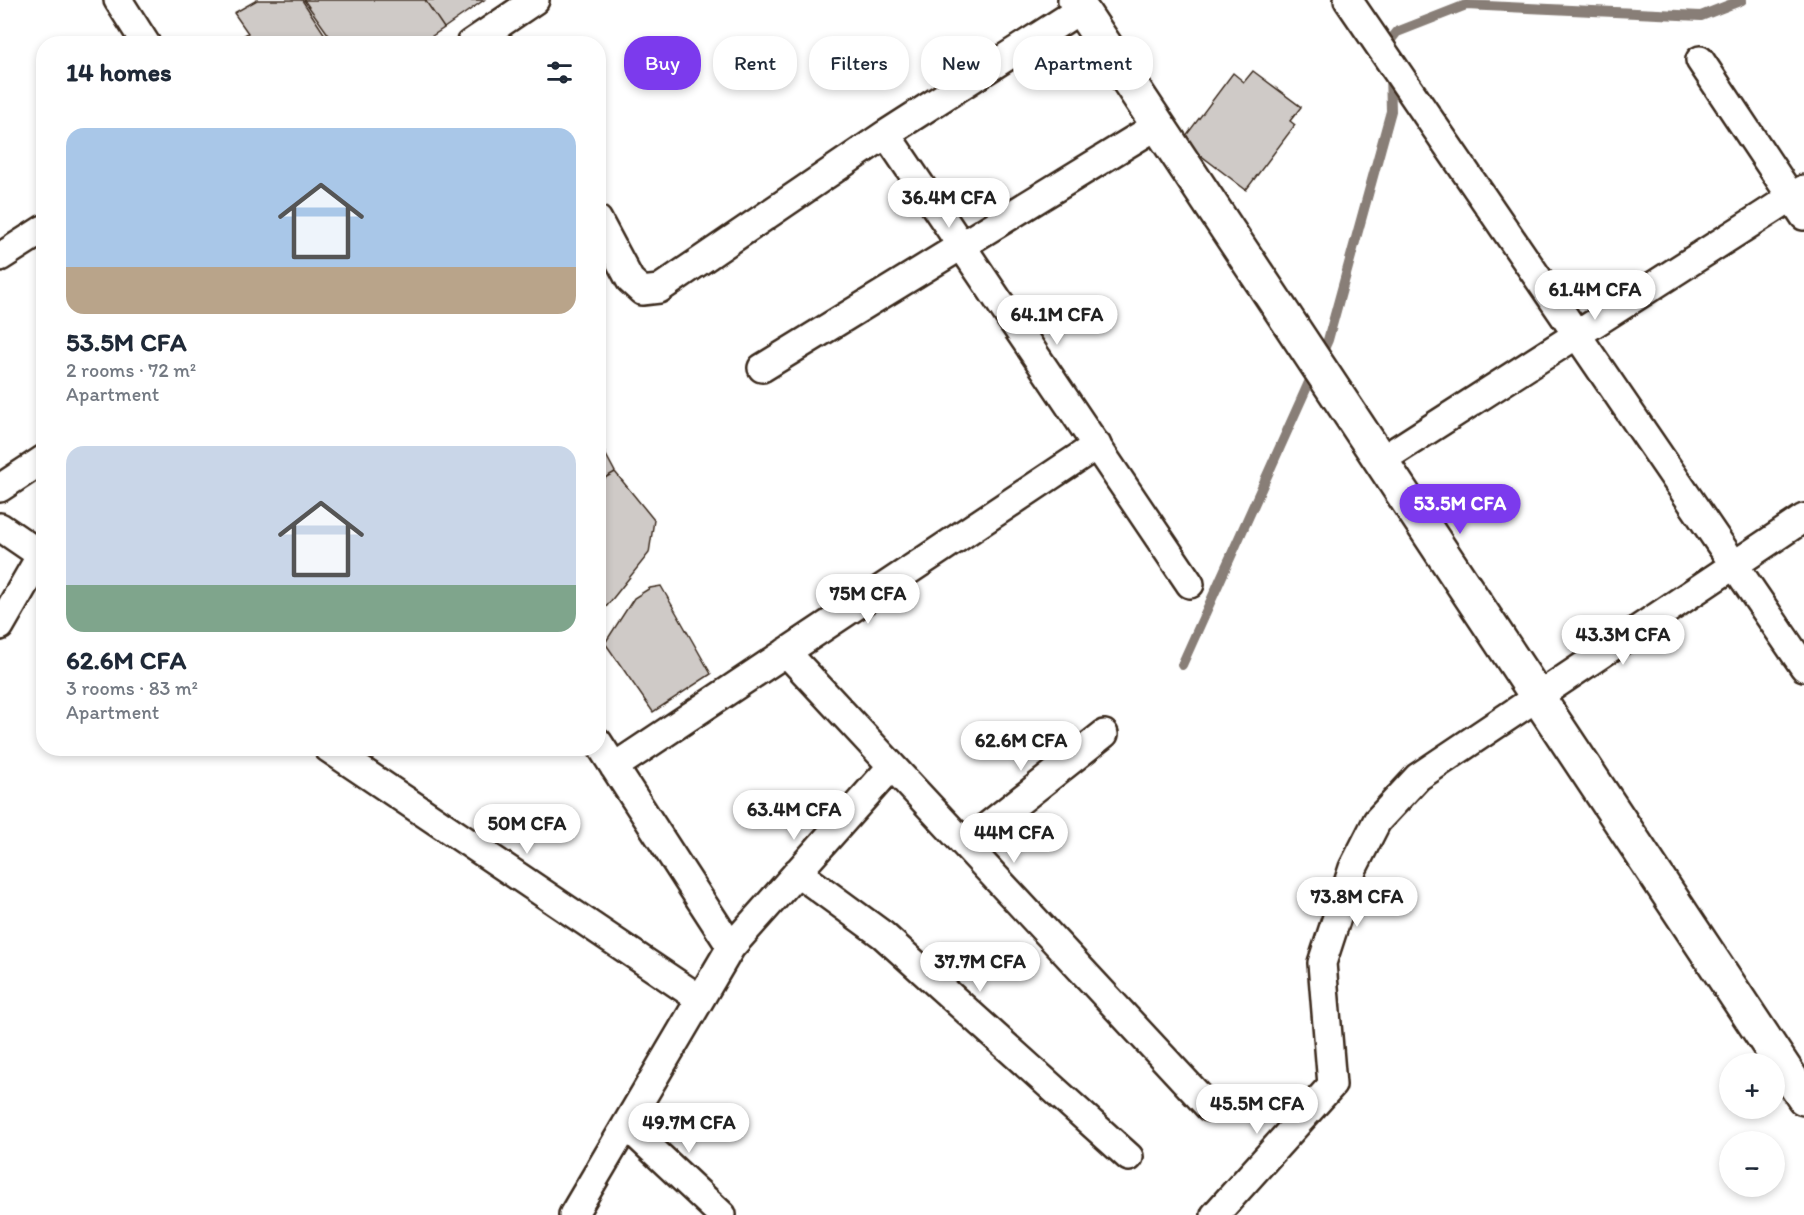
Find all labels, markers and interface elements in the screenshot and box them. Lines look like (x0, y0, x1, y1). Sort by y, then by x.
chip: Buy (624, 36, 701, 90)
chip: Rent (713, 36, 797, 90)
chip: Filters (809, 36, 909, 90)
chip: New (921, 36, 1001, 90)
chip: Apartment (1013, 36, 1153, 90)
text: 14 homes (66, 56, 172, 88)
icon: filters (543, 56, 576, 89)
icon: home (267, 167, 375, 275)
pin: 36.4M CFA (880, 178, 1018, 229)
text: 36.4M CFA (902, 185, 996, 209)
pin: 61.4M CFA (1526, 270, 1664, 321)
text: 61.4M CFA (1549, 277, 1641, 301)
pin: 64.1M CFA (988, 295, 1126, 346)
text: 64.1M CFA (1011, 302, 1103, 326)
text: 53.5M CFA (66, 326, 187, 358)
text: 2 rooms · 72 m² (66, 358, 196, 382)
text: Apartment (66, 382, 159, 406)
pin: 53.5M CFA (1391, 484, 1529, 535)
icon: home (267, 485, 375, 593)
text: 53.5M CFA (1414, 491, 1506, 515)
pin: 75M CFA (813, 574, 923, 625)
text: 75M CFA (830, 581, 906, 605)
pin: 43.3M CFA (1554, 615, 1692, 666)
text: 43.3M CFA (1576, 622, 1670, 646)
text: 62.6M CFA (66, 644, 186, 676)
text: 3 rooms · 83 m² (66, 676, 198, 700)
text: Apartment (66, 700, 159, 724)
pin: 62.6M CFA (952, 721, 1090, 772)
text: 62.6M CFA (975, 728, 1067, 752)
pin: 63.4M CFA (725, 790, 863, 841)
text: 63.4M CFA (747, 797, 841, 821)
pin: 50M CFA (472, 804, 582, 855)
text: 50M CFA (488, 811, 566, 835)
pin: 44M CFA (959, 813, 1069, 864)
text: 44M CFA (974, 820, 1054, 844)
pin: 73.8M CFA (1288, 877, 1426, 928)
text: 73.8M CFA (1311, 884, 1403, 908)
pin: 37.7M CFA (911, 942, 1049, 993)
text: 37.7M CFA (934, 949, 1026, 973)
map controls (1719, 1053, 1785, 1197)
button: + (1719, 1053, 1785, 1119)
pin: 45.5M CFA (1188, 1084, 1326, 1135)
text: 45.5M CFA (1210, 1091, 1304, 1115)
pin: 49.7M CFA (620, 1103, 758, 1154)
text: 49.7M CFA (642, 1110, 736, 1134)
button: − (1719, 1131, 1785, 1197)

